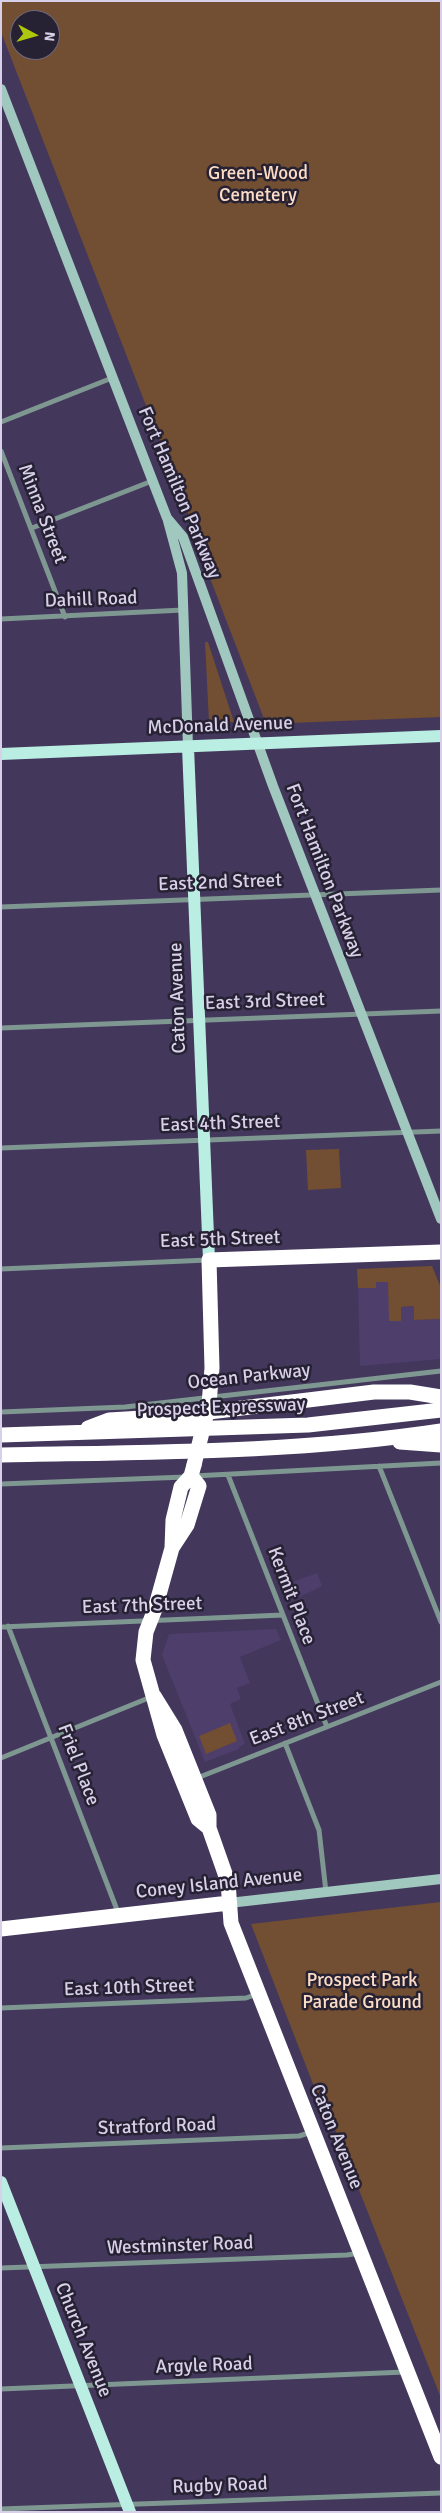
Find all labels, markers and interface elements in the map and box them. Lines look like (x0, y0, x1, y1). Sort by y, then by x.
north arrow (10, 10, 60, 60)
text: N (40, 31, 58, 42)
park label: Green-Wood Cemetery (208, 163, 308, 207)
street label: Fort Hamilton Parkway (132, 404, 226, 582)
street label: Minna Street (13, 461, 71, 567)
street label: Dahill Road (44, 587, 138, 613)
street label: McDonald Avenue (147, 712, 293, 740)
street label: Fort Hamilton Parkway (280, 781, 368, 961)
street label: East 2nd Street (158, 869, 282, 897)
street label: Caton Avenue (165, 942, 191, 1054)
street label: East 3rd Street (205, 989, 325, 1015)
street label: East 4th Street (159, 1111, 281, 1137)
street label: East 5th Street (159, 1227, 281, 1253)
street label: Ocean Parkway (186, 1359, 312, 1395)
street label: Prospect Expressway (136, 1394, 306, 1422)
street label: Kermit Place (262, 1544, 320, 1648)
street label: East 7th Street (81, 1593, 203, 1619)
street label: East 8th Street (247, 1687, 367, 1751)
street label: Friel Place (52, 1721, 104, 1809)
street label: Coney Island Avenue (135, 1864, 303, 1904)
park label: Prospect Park Parade Ground (302, 1970, 422, 2014)
street label: East 10th Street (63, 1974, 195, 2002)
street label: Caton Avenue (305, 2081, 367, 2193)
street label: Stratford Road (97, 2114, 217, 2140)
street label: Westminster Road (106, 2232, 254, 2260)
street label: Church Avenue (50, 2279, 116, 2401)
street label: Argyle Road (155, 2353, 253, 2379)
street label: Rugby Road (172, 2473, 268, 2499)

